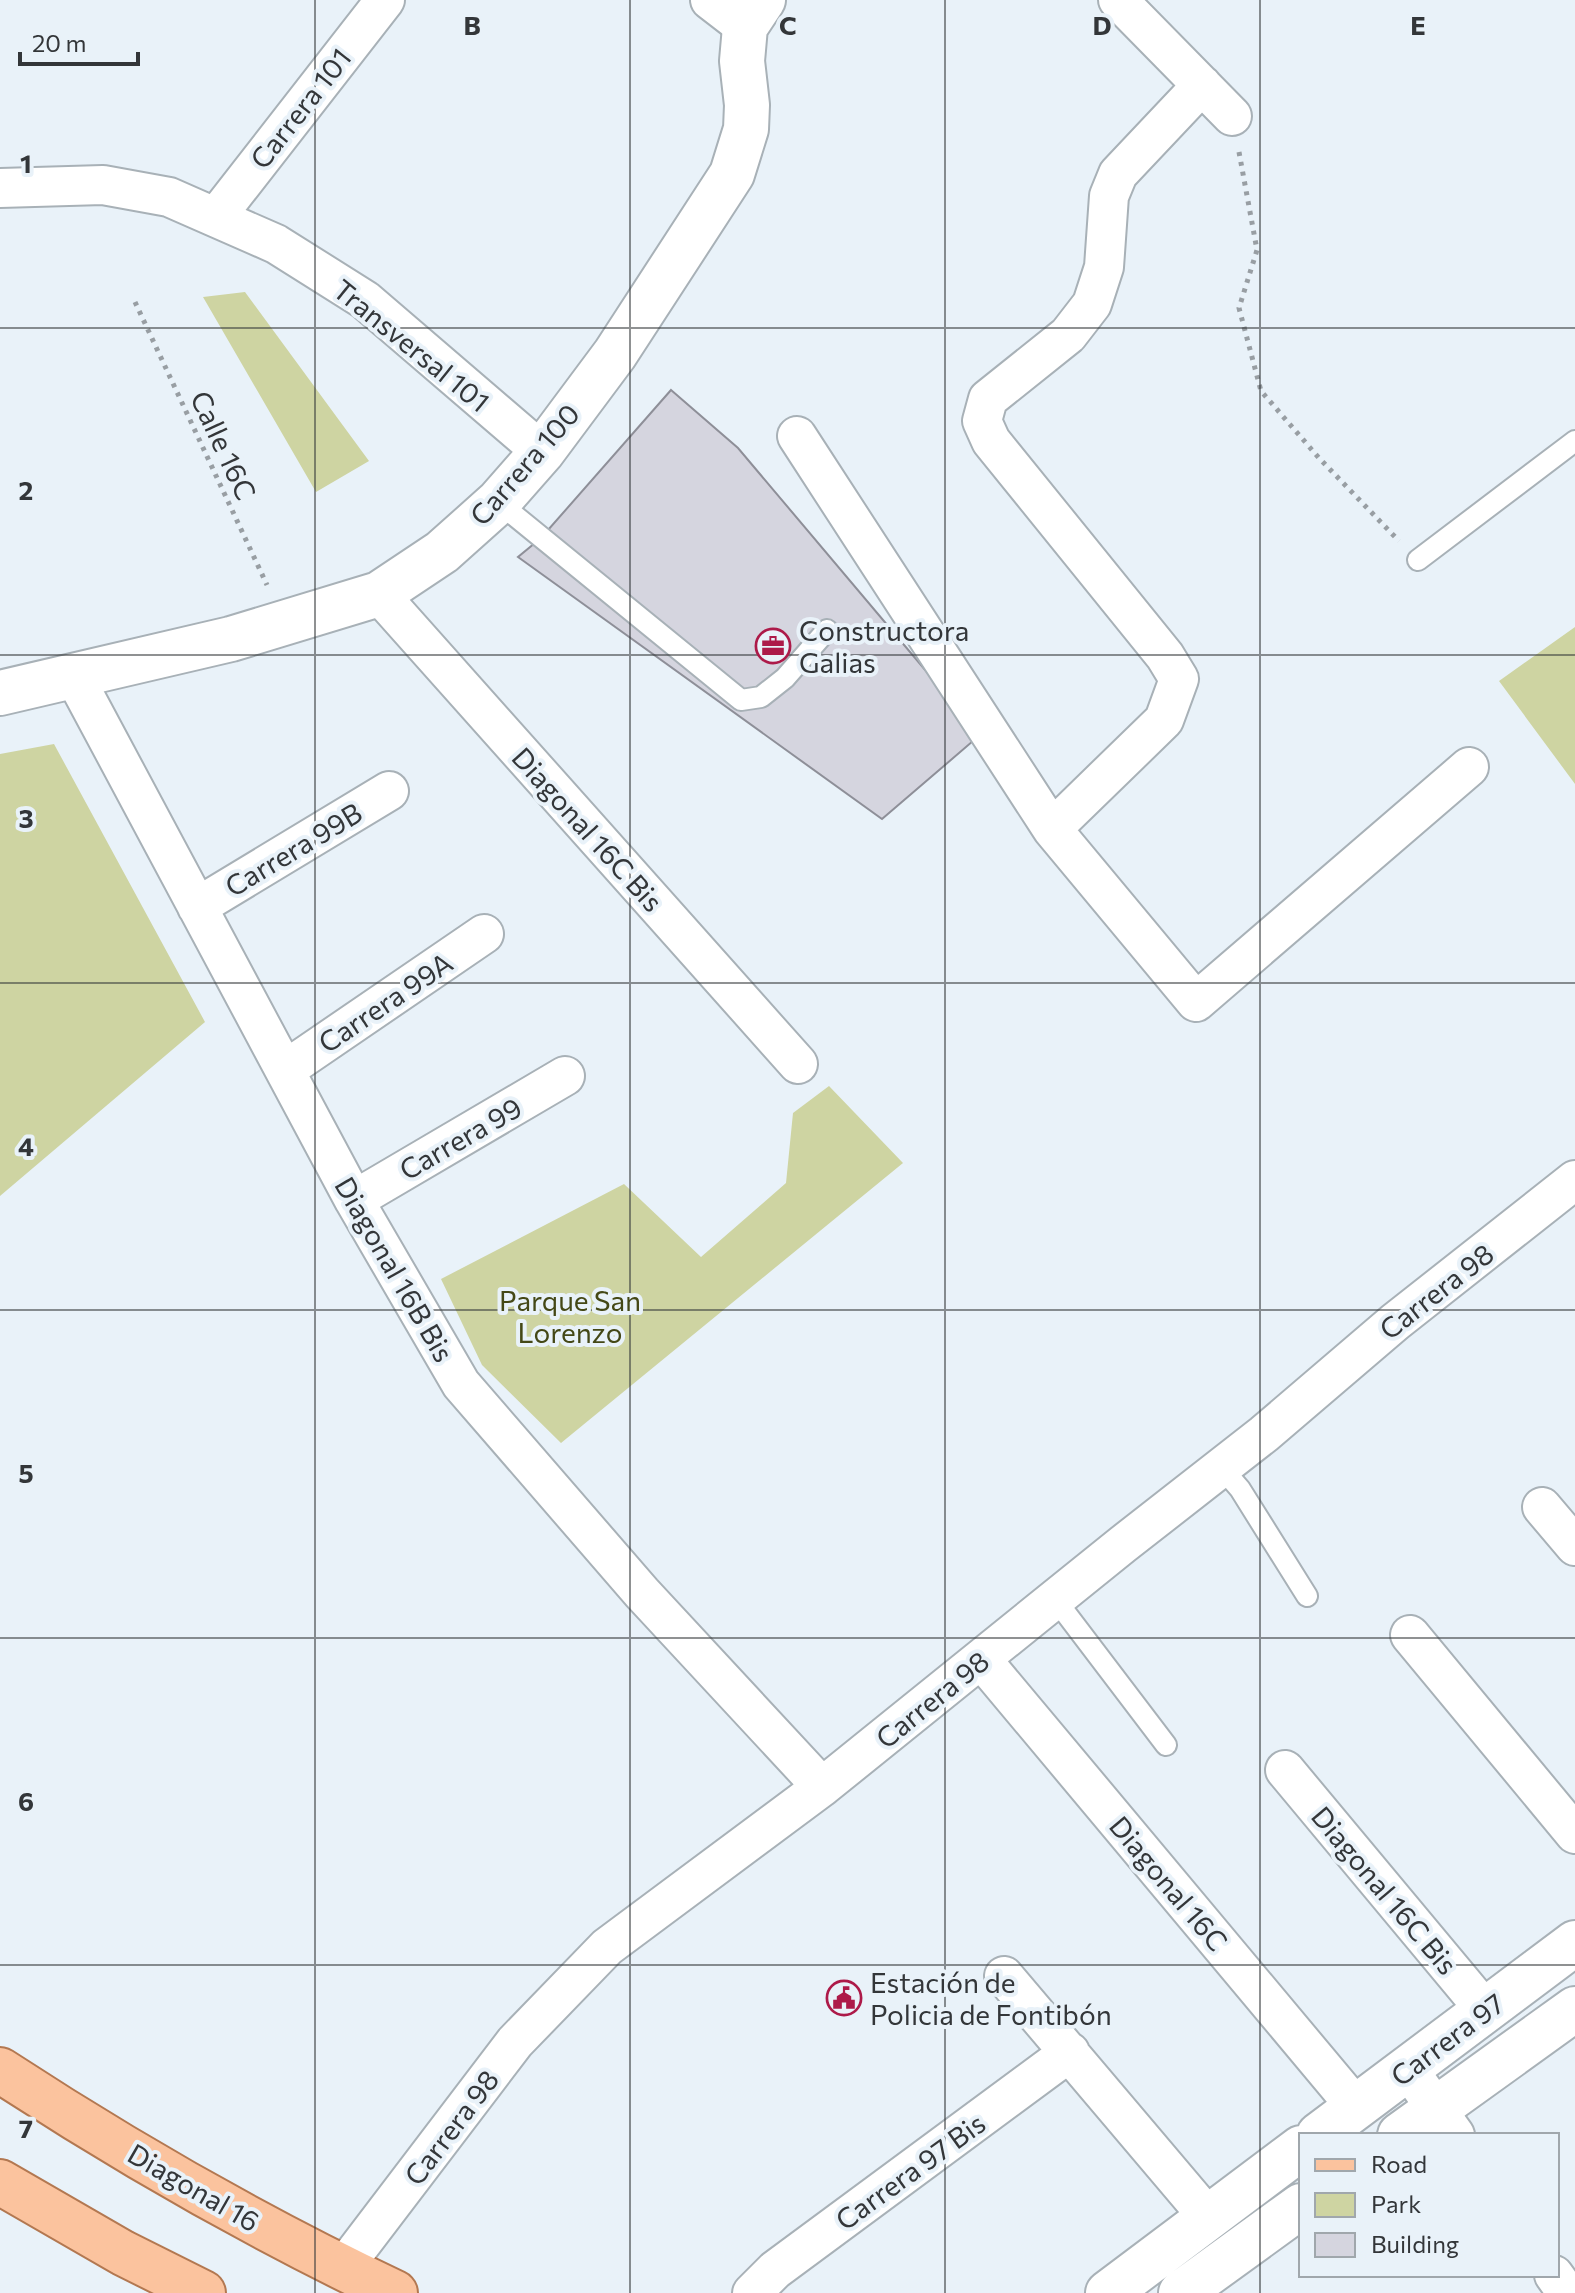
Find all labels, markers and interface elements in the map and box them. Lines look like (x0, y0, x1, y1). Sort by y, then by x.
text: B (463, 9, 481, 40)
text: C (779, 9, 797, 40)
text: D (1092, 9, 1112, 40)
text: E (1410, 9, 1426, 40)
scale bar (20, 16, 138, 66)
text: 20 m (32, 28, 86, 57)
street label: Carrera 101 (242, 41, 358, 175)
text: 1 (20, 147, 32, 178)
street label: Transversal 101 (327, 272, 497, 418)
street label: Calle 16C (184, 385, 264, 505)
street label: Carrera 100 (462, 396, 586, 532)
text: 2 (19, 474, 33, 505)
place label: Constructora Galias (799, 613, 969, 679)
office icon: Constructora Galias (754, 627, 792, 665)
street label: Diagonal 16C Bis (506, 740, 670, 918)
street label: Carrera 99B (218, 795, 368, 903)
text: 3 (18, 802, 34, 833)
street label: Carrera 99A (312, 945, 458, 1059)
street label: Carrera 99 (393, 1089, 527, 1187)
text: 4 (18, 1130, 34, 1161)
street label: Diagonal 16B Bis (328, 1171, 462, 1367)
street label: Carrera 98 (1372, 1236, 1500, 1346)
park label: Parque San Lorenzo (499, 1283, 641, 1349)
text: 5 (18, 1457, 34, 1488)
street label: Carrera 98 (869, 1643, 995, 1755)
text: 6 (18, 1785, 34, 1816)
street label: Diagonal 16C Bis (1305, 1799, 1465, 1981)
street label: Diagonal 16C (1103, 1809, 1235, 1957)
place label: Estación de Policia de Fontibón (870, 1965, 1112, 2031)
public building icon: Estación de Policia de Fontibón (825, 1979, 863, 2017)
street label: Carrera 97 (1384, 1985, 1510, 2093)
street label: Carrera 98 (397, 2063, 505, 2191)
street label: Carrera 97 Bis (829, 2105, 991, 2237)
text: 7 (19, 2112, 33, 2143)
legend (1299, 2133, 1559, 2277)
street label: Diagonal 16 (122, 2136, 266, 2238)
text: Road (1371, 2149, 1427, 2178)
text: Park (1371, 2189, 1421, 2218)
text: Building (1371, 2229, 1459, 2258)

